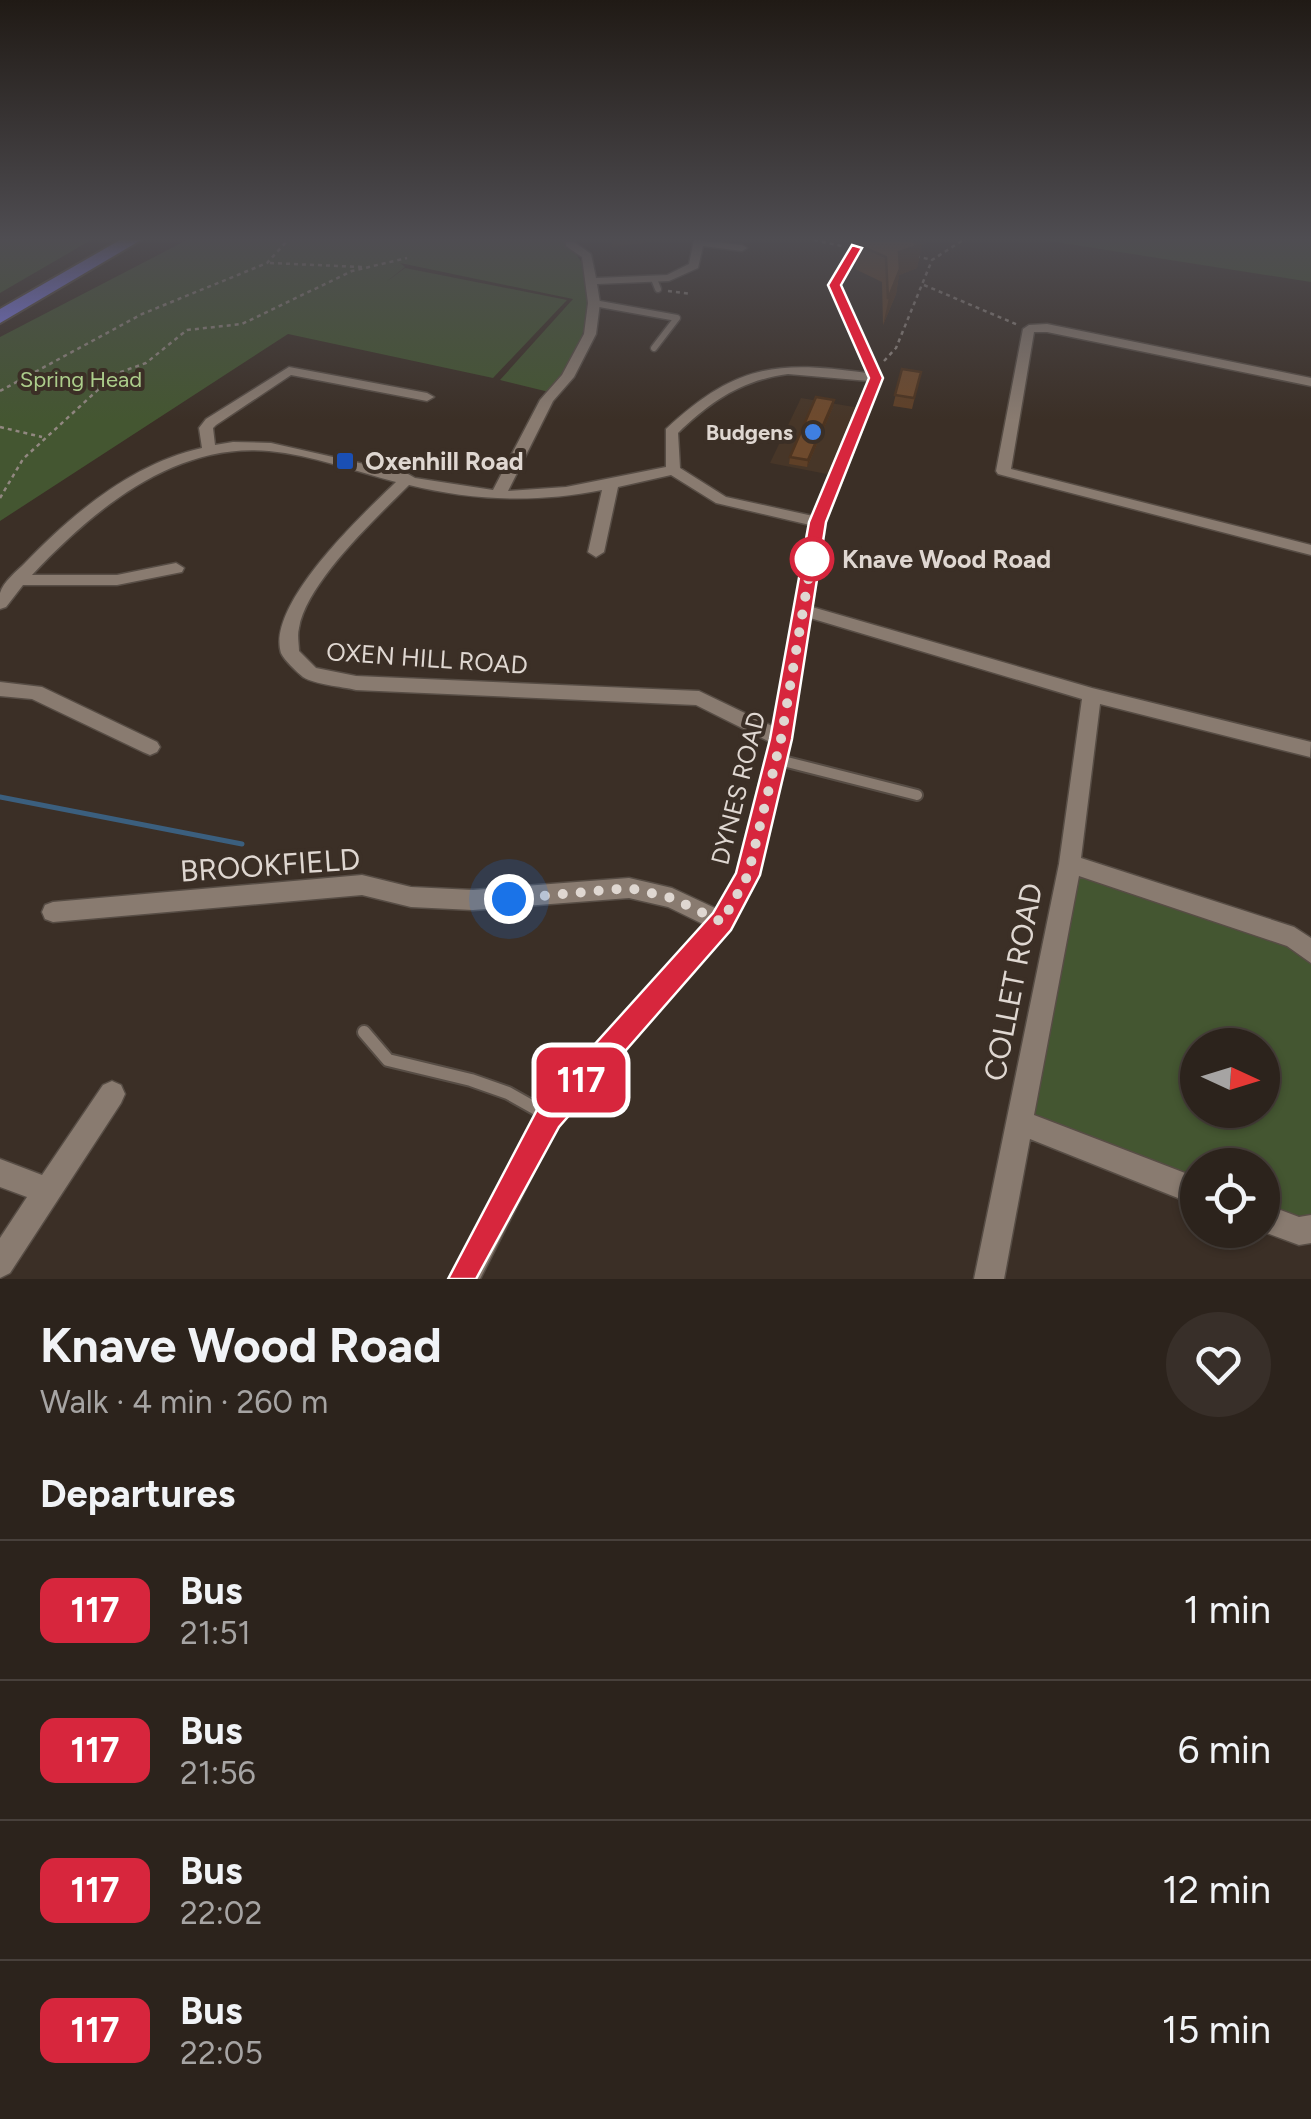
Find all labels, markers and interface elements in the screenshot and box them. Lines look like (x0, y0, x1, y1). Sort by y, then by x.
park label: Spring Head (20, 366, 142, 393)
place label: Budgens (706, 419, 793, 446)
marker: Budgens (802, 421, 824, 443)
place label: Oxenhill Road (365, 446, 524, 476)
marker: Oxenhill Road (334, 450, 356, 472)
marker: Knave Wood Road (791, 538, 833, 580)
place label: Knave Wood Road (842, 544, 1051, 574)
street label: OXEN HILL ROAD (325, 636, 529, 680)
street label: DYNES ROAD (704, 708, 772, 868)
street label: BROOKFIELD (179, 840, 361, 890)
your location (484, 874, 534, 924)
street label: COLLET ROAD (976, 880, 1050, 1084)
north arrow (1180, 1028, 1280, 1128)
map controls (1180, 1028, 1280, 1248)
line badge: 117 (524, 1048, 638, 1112)
text: 117 (556, 1059, 606, 1101)
button: locate (1180, 1148, 1280, 1248)
button: heart (1166, 1312, 1271, 1417)
text: Knave Wood Road (40, 1316, 442, 1374)
text: Walk · 4 min · 260 m (40, 1383, 328, 1421)
text: Departures (40, 1471, 235, 1517)
text: Bus (180, 1568, 243, 1614)
text: 1 min (1184, 1587, 1271, 1633)
text: 117 (70, 1589, 120, 1631)
text: 21:51 (180, 1614, 251, 1652)
text: Bus (180, 1708, 243, 1754)
text: 6 min (1178, 1727, 1271, 1773)
text: 117 (70, 1729, 120, 1771)
text: 21:56 (180, 1754, 256, 1792)
text: Bus (180, 1848, 243, 1894)
text: 12 min (1162, 1867, 1271, 1913)
text: 117 (70, 1869, 120, 1911)
text: 22:02 (180, 1894, 262, 1932)
text: Bus (180, 1988, 243, 2034)
text: 15 min (1162, 2007, 1271, 2053)
text: 117 (70, 2009, 120, 2051)
text: 22:05 (180, 2034, 263, 2072)

